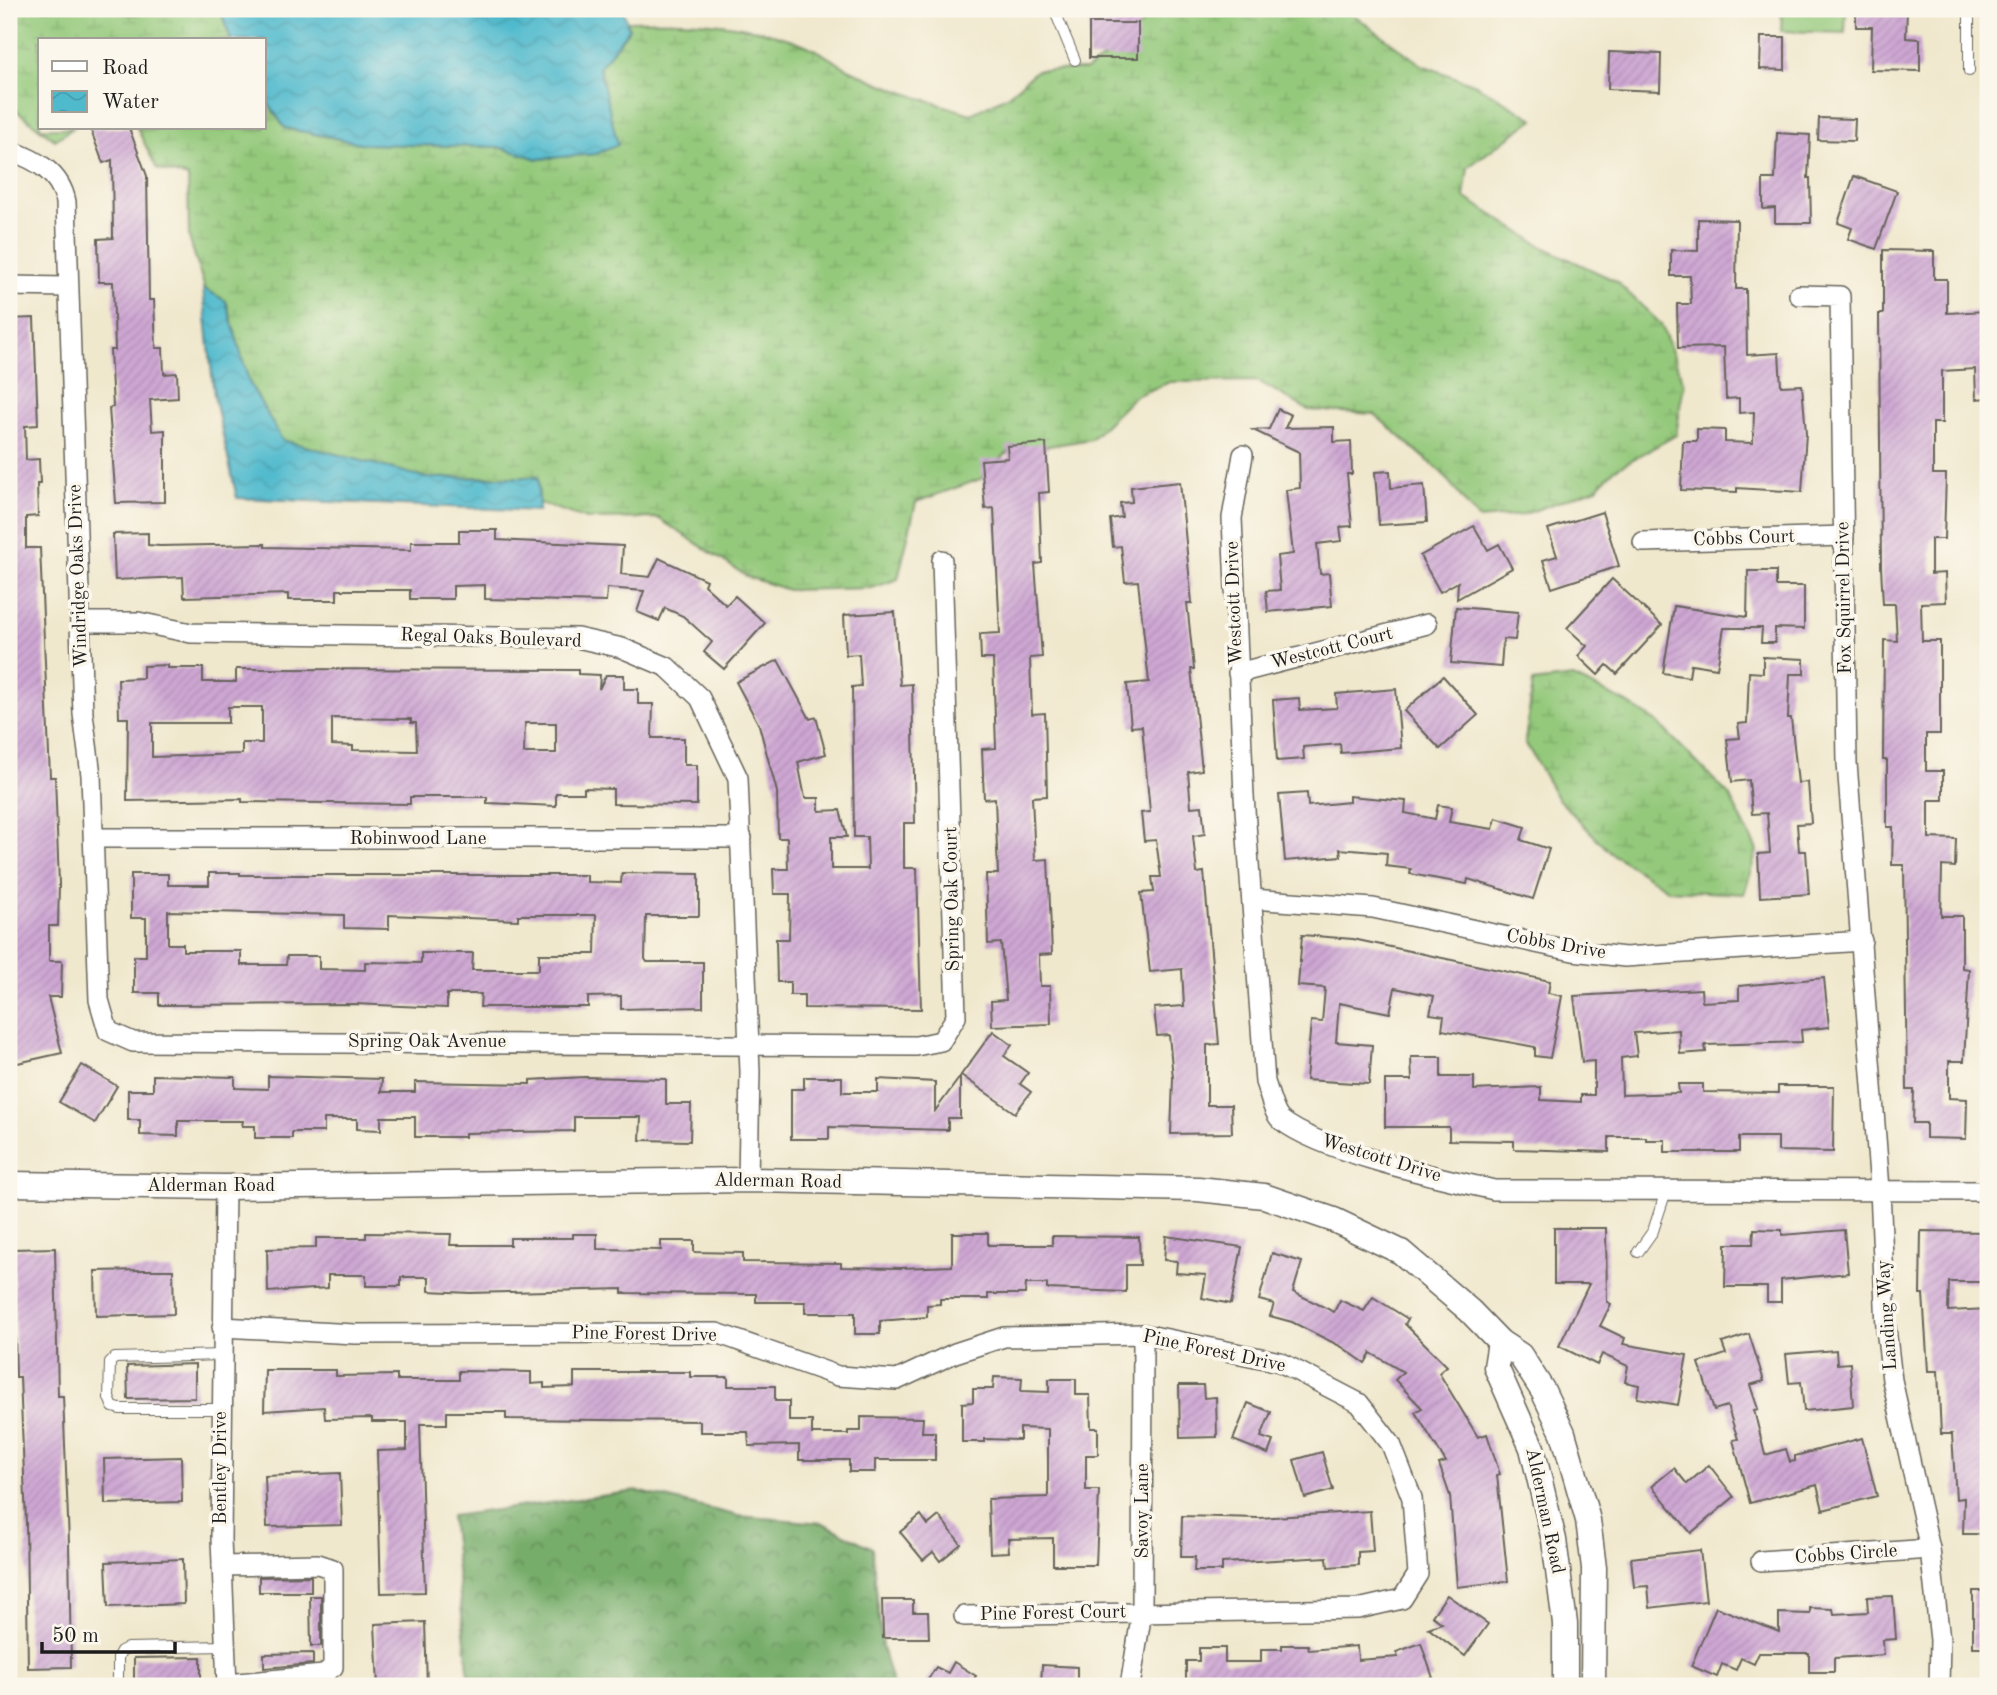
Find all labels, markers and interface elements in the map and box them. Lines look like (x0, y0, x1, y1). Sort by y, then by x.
legend (38, 38, 266, 130)
text: Road (102, 58, 149, 79)
text: Water (102, 92, 159, 113)
street label: Windridge Oaks Drive (66, 484, 92, 668)
street label: Fox Squirrel Drive (1834, 522, 1856, 674)
street label: Cobbs Court (1693, 528, 1795, 550)
street label: Westcott Drive (1223, 541, 1247, 665)
street label: Westcott Court (1269, 625, 1395, 673)
street label: Regal Oaks Boulevard (400, 626, 582, 652)
street label: Spring Oak Court (942, 826, 964, 972)
street label: Robinwood Lane (349, 830, 487, 849)
street label: Cobbs Drive (1505, 927, 1607, 963)
street label: Spring Oak Avenue (348, 1033, 506, 1052)
street label: Westcott Drive (1319, 1132, 1443, 1186)
street label: Alderman Road (714, 1171, 842, 1193)
street label: Alderman Road (147, 1177, 275, 1196)
street label: Landing Way (1875, 1259, 1901, 1371)
street label: Pine Forest Drive (571, 1324, 717, 1346)
street label: Pine Forest Drive (1141, 1328, 1287, 1376)
street label: Bentley Drive (212, 1411, 231, 1525)
street label: Alderman Road (1521, 1446, 1567, 1576)
street label: Savoy Lane (1134, 1463, 1153, 1559)
street label: Cobbs Circle (1794, 1542, 1898, 1568)
street label: Pine Forest Court (979, 1603, 1127, 1625)
scale bar (42, 1611, 175, 1655)
text: 50 m (52, 1626, 99, 1647)

